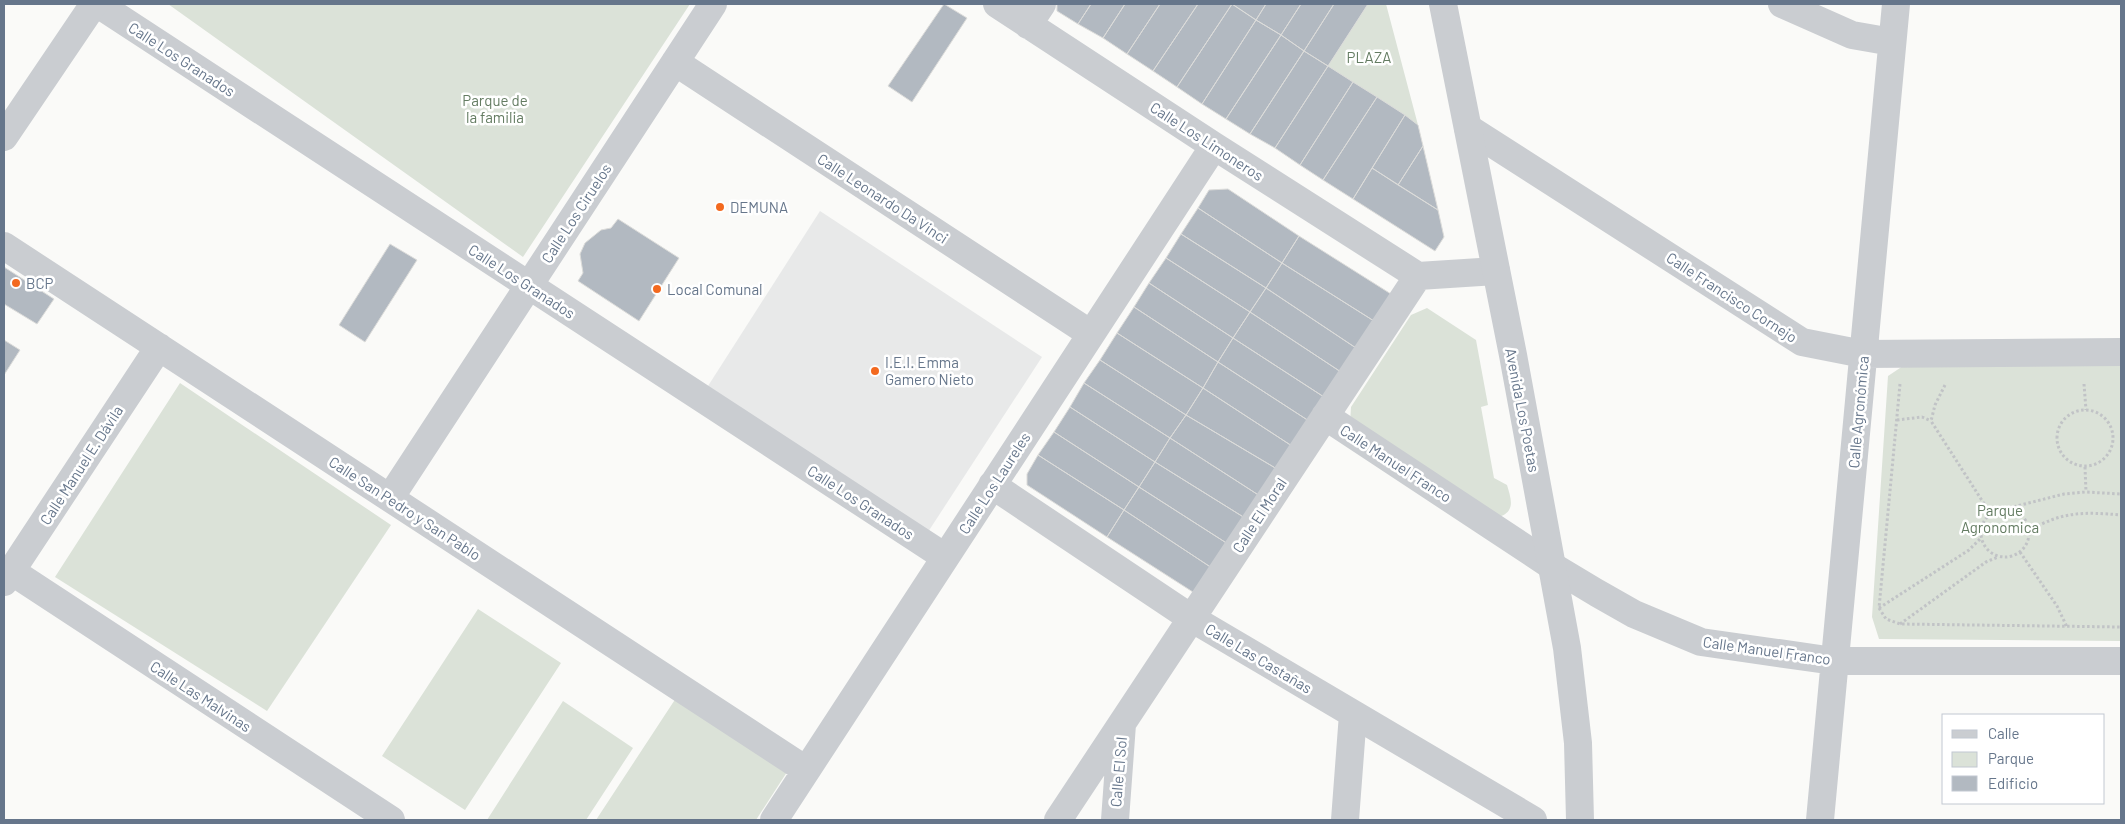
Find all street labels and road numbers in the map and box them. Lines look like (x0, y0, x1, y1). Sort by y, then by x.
street label: Calle Los Granados (125, 18, 239, 100)
street label: Calle Los Limoneros (1147, 98, 1267, 184)
street label: Calle Leonardo Da Vinci (814, 149, 952, 247)
street label: Calle Los Ciruelos (537, 160, 615, 266)
street label: Calle Los Granados (465, 240, 579, 322)
street label: Calle Francisco Cornejo (1663, 248, 1801, 346)
street label: Avenida Los Poetas (1502, 346, 1544, 474)
street label: Calle Agronómica (1844, 355, 1872, 469)
street label: Calle Manuel E. Dávila (36, 402, 126, 528)
street label: Calle Manuel Franco (1337, 420, 1455, 506)
street label: Calle Los Laureles (954, 429, 1034, 537)
street label: Calle San Pedro y San Pablo (326, 452, 484, 564)
street label: Calle Los Granados (804, 461, 918, 543)
street label: Calle El Moral (1228, 474, 1290, 556)
street label: Calle Las Castañas (1203, 619, 1315, 697)
street label: Calle Manuel Franco (1702, 632, 1832, 668)
street label: Calle Las Malvinas (147, 657, 255, 735)
street label: Calle El Sol (1106, 736, 1130, 808)

